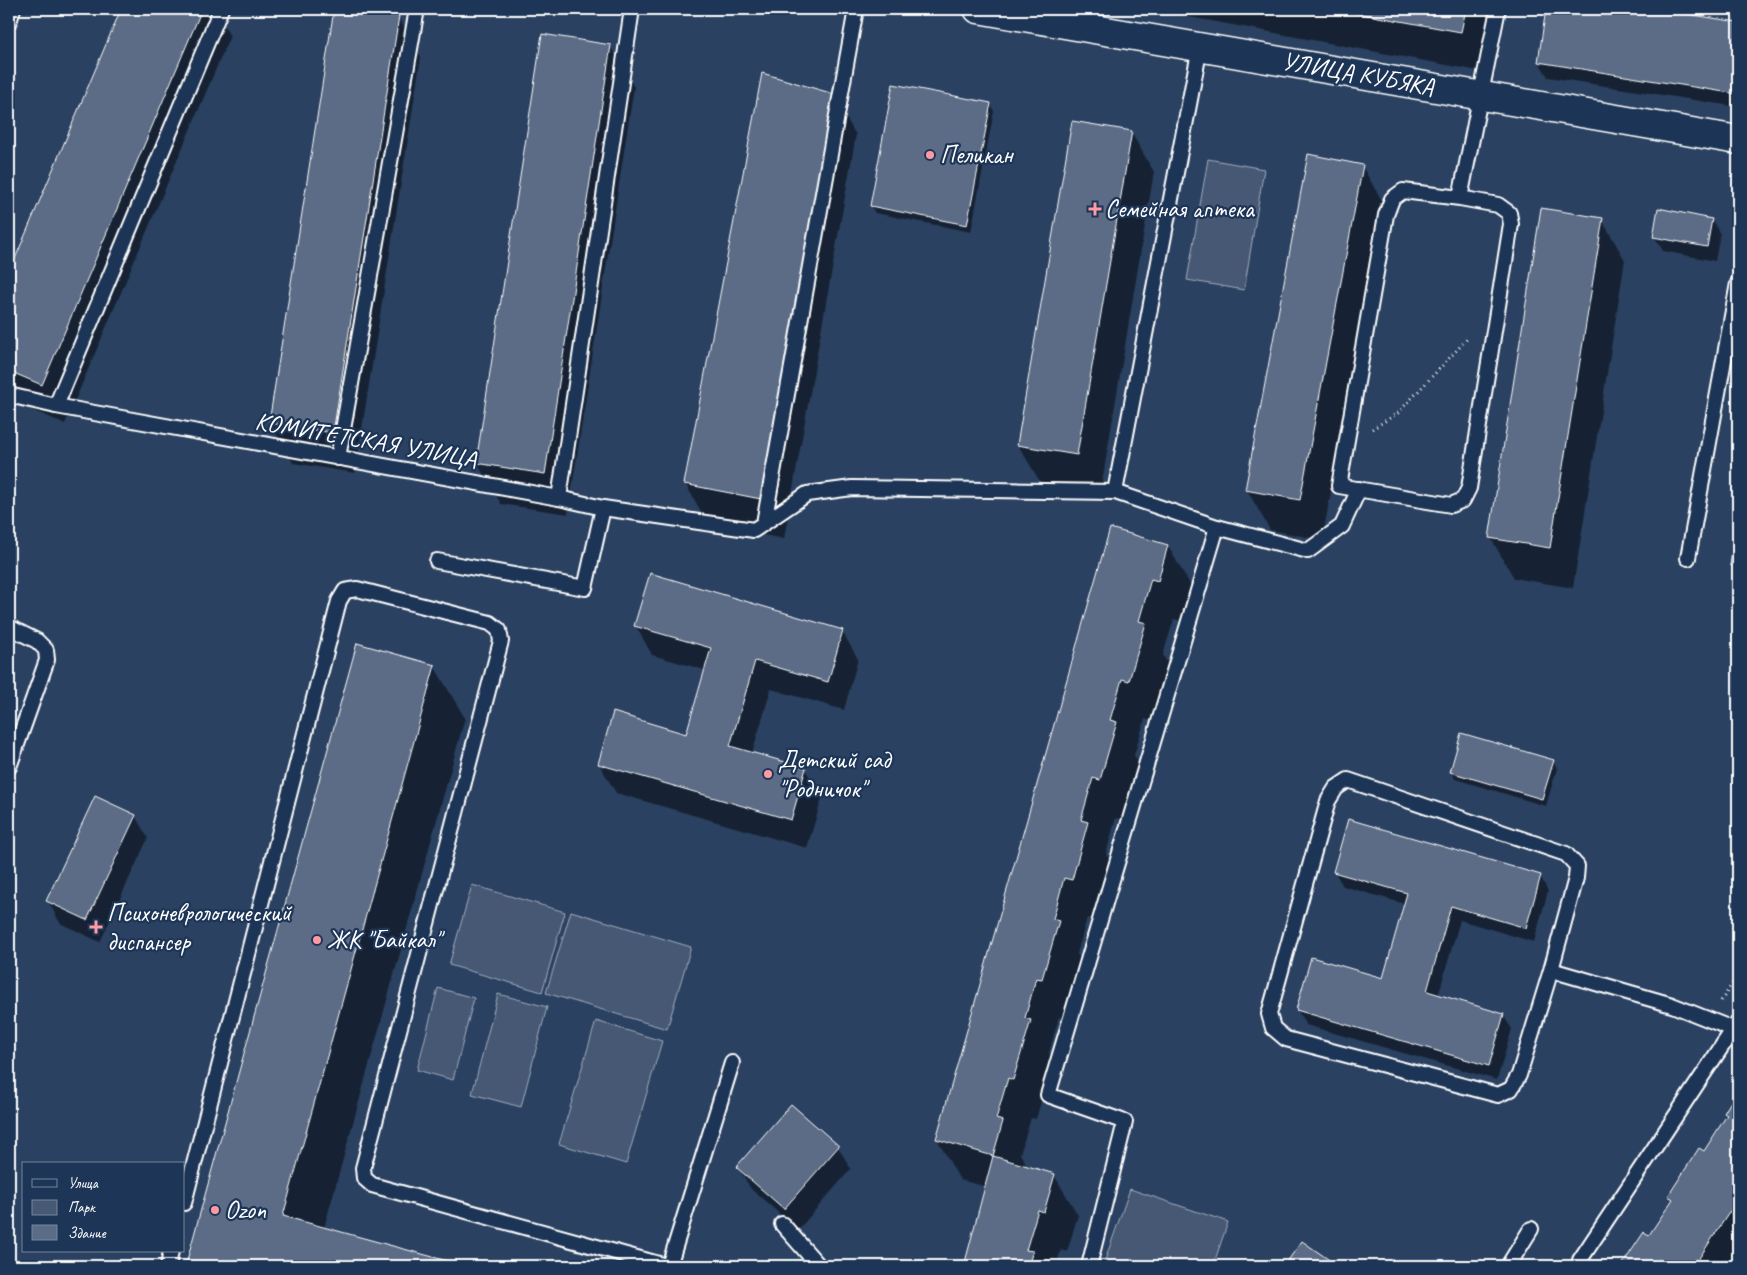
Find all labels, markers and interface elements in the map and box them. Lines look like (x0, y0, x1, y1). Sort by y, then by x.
street label: УЛИЦА КУБЯКА (1280, 45, 1437, 103)
place label: Пеликан (940, 139, 1014, 171)
marker: Пеликан (924, 149, 936, 161)
place label: Семейная аптека (1105, 193, 1256, 225)
marker: Семейная аптека (1089, 203, 1101, 215)
street label: КОМИТЕТСКАЯ УЛИЦА (253, 405, 479, 475)
place label: Детский сад "Родничок" (778, 744, 892, 805)
marker: Детский сад "Родничок" (762, 768, 774, 780)
place label: Психоневрологический диспансер (107, 897, 293, 958)
marker: Психоневрологический диспансер (89, 920, 103, 934)
place label: ЖК "Байкал" (327, 924, 445, 956)
marker: ЖК "Байкал" (311, 934, 323, 946)
legend (22, 1162, 185, 1252)
text: Улица (68, 1174, 99, 1193)
place label: Ozon (225, 1194, 267, 1226)
text: Парк (68, 1198, 96, 1217)
marker: Ozon (209, 1204, 221, 1216)
text: Здание (68, 1224, 107, 1243)

